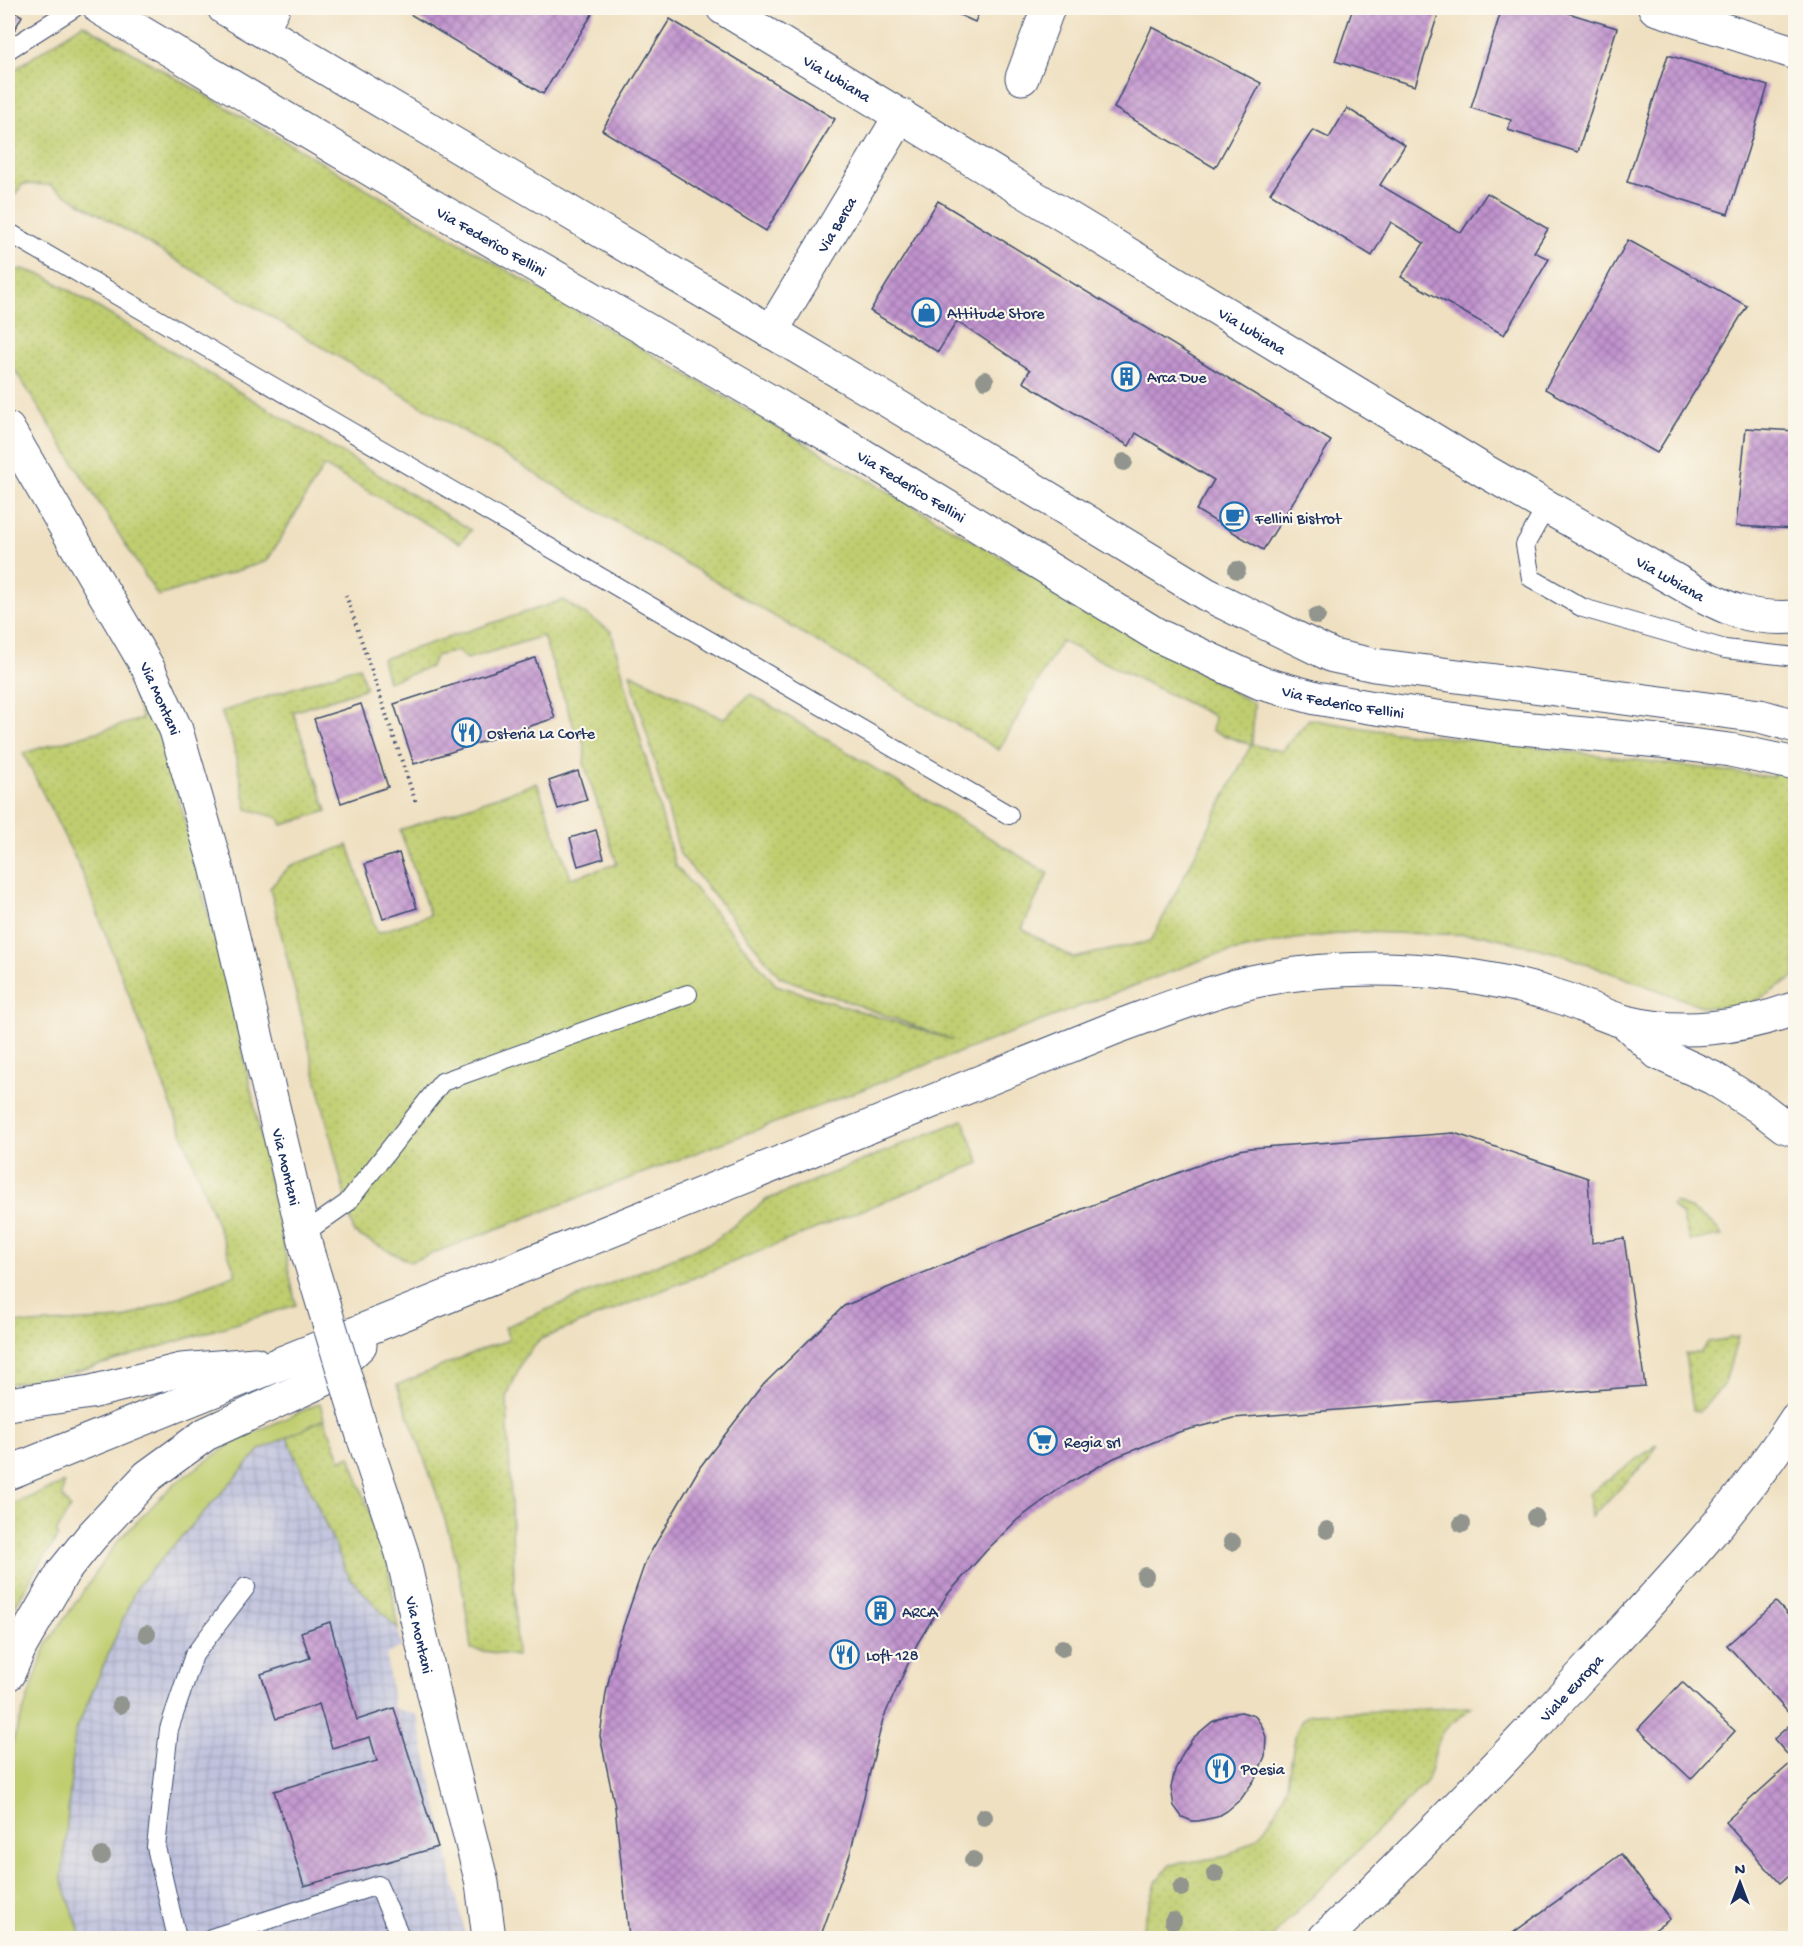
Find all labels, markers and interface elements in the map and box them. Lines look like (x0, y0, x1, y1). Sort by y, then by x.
street label: Via Lubiana (798, 52, 874, 109)
street label: Via Berca (814, 193, 863, 258)
street label: Via Federico Fellini (431, 204, 549, 283)
shop icon: Attitude Store (910, 296, 942, 328)
street label: Via Lubiana (1213, 305, 1289, 361)
place label: Attitude Store (947, 306, 1045, 325)
building icon: Arca Due (1110, 360, 1142, 392)
place label: Arca Due (1147, 370, 1207, 389)
street label: Via Federico Fellini (851, 448, 968, 529)
cafe icon: Fellini Bistrot (1218, 501, 1250, 533)
place label: Fellini Bistrot (1254, 511, 1343, 530)
street label: Via Lubiana (1631, 553, 1708, 608)
street label: Via Montani (133, 659, 183, 738)
street label: Via Federico Fellini (1278, 683, 1405, 725)
restaurant icon: Osteria La Corte (450, 716, 482, 748)
place label: Osteria La Corte (487, 726, 596, 745)
street label: Via Montani (265, 1126, 302, 1208)
supermarket icon: Regia srl (1027, 1425, 1059, 1457)
place label: Regia srl (1064, 1435, 1121, 1454)
street label: Via Montani (399, 1594, 435, 1676)
building icon: ARCA (865, 1595, 897, 1627)
place label: ARCA (902, 1605, 939, 1624)
restaurant icon: Loft 128 (829, 1638, 861, 1670)
place label: Loft 128 (866, 1648, 919, 1667)
street label: Viale Europa (1537, 1651, 1610, 1728)
restaurant icon: Poesia (1204, 1752, 1236, 1784)
place label: Poesia (1240, 1762, 1286, 1781)
north arrow (1710, 1853, 1770, 1913)
text: N (1735, 1862, 1746, 1881)

